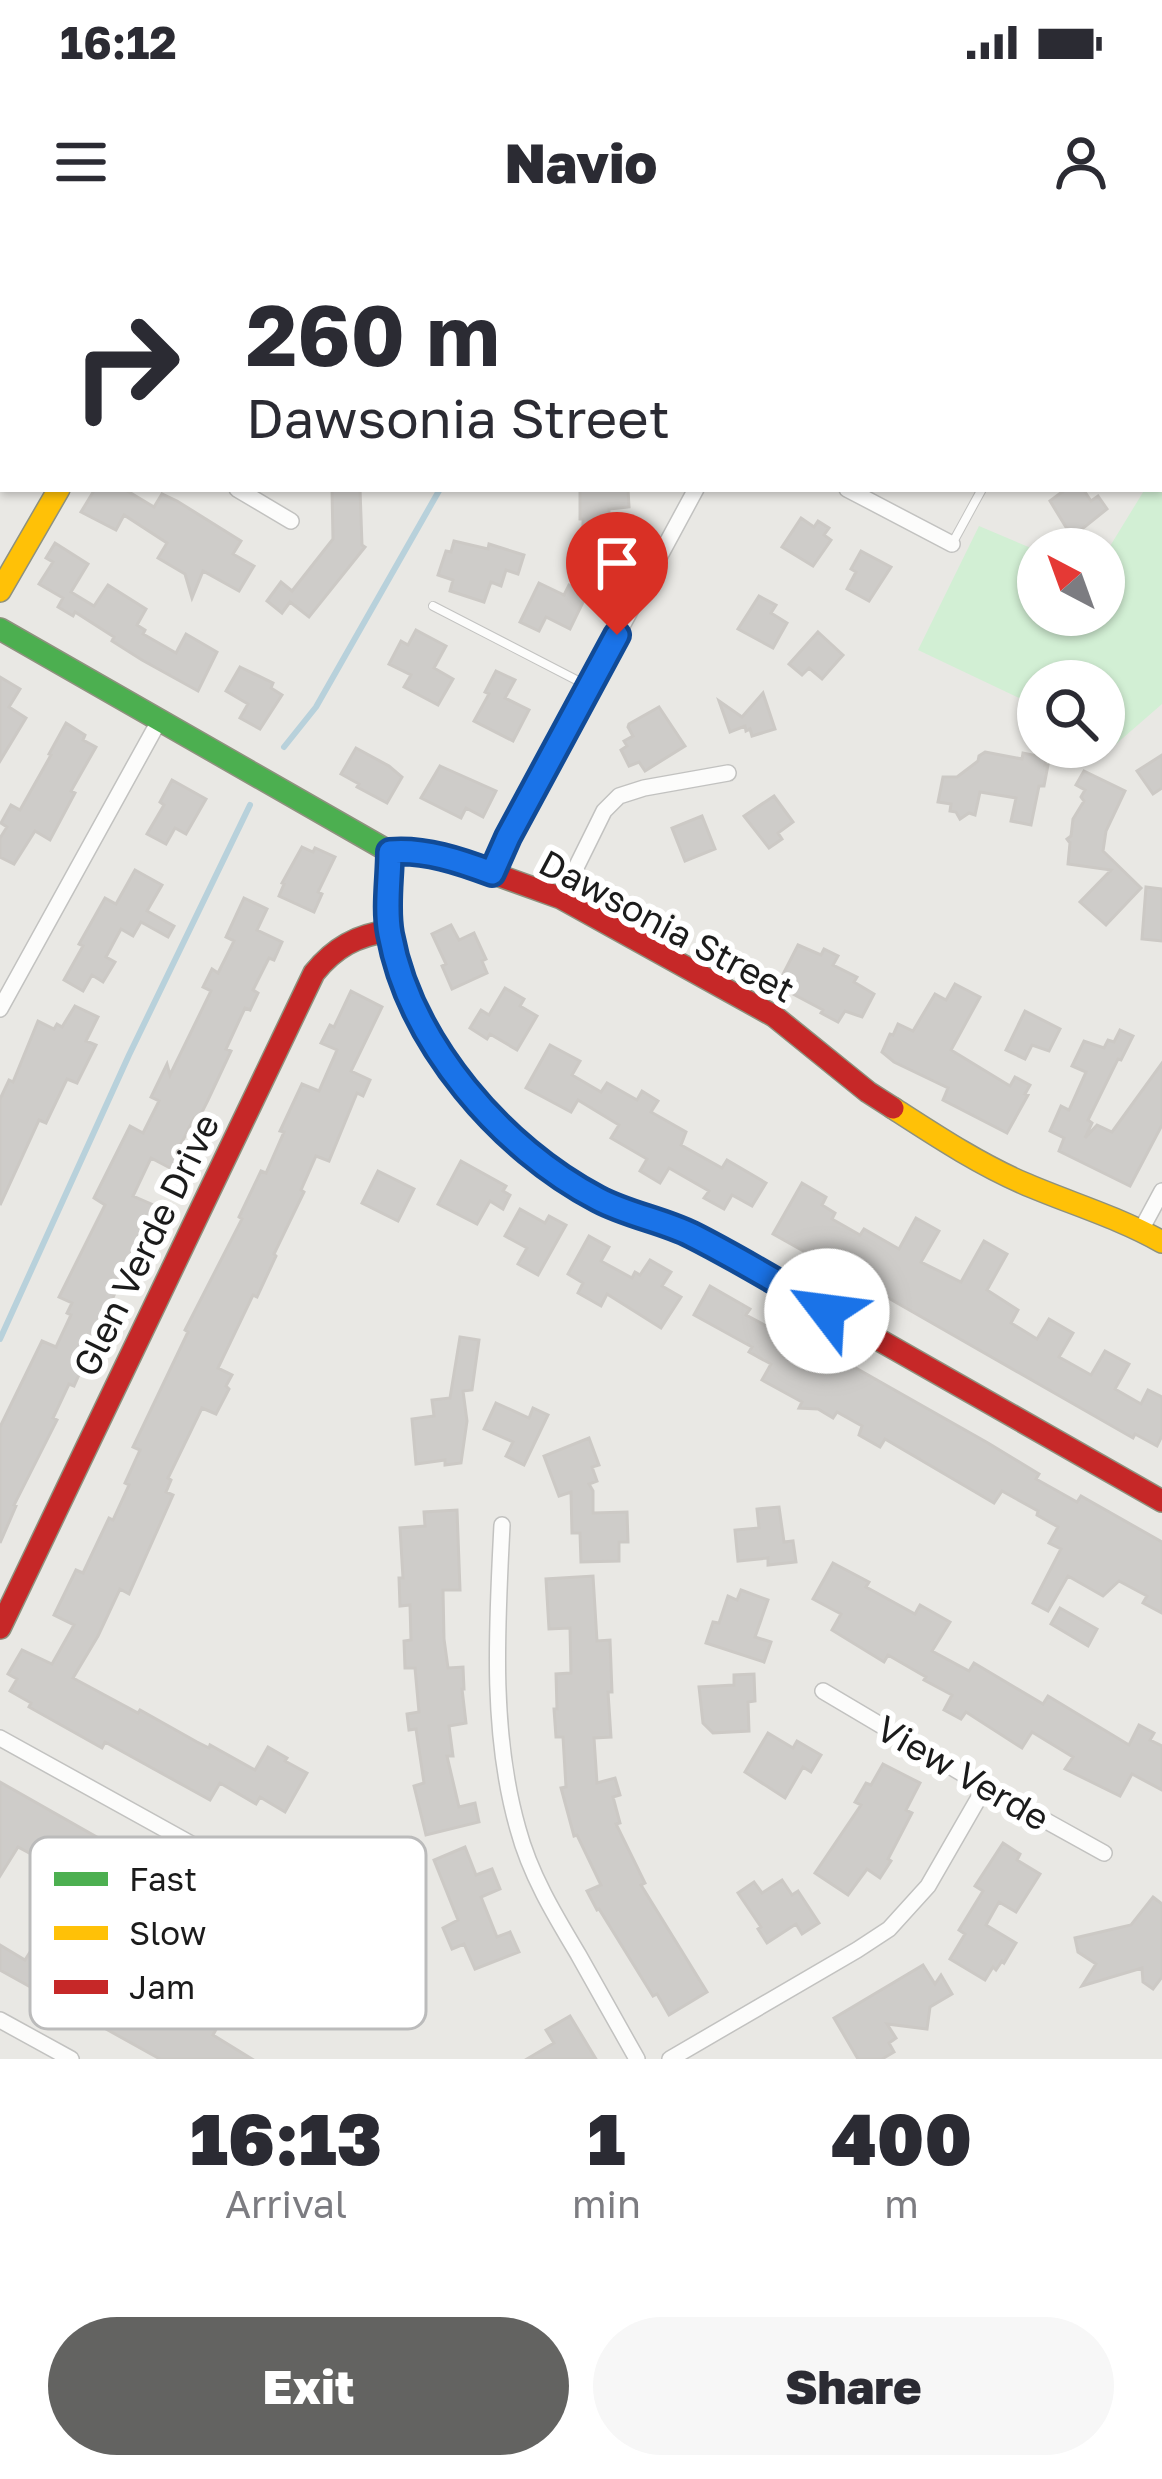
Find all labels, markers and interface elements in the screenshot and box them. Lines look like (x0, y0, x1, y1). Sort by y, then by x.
text: 16:12 (60, 15, 177, 69)
icon: menu (48, 129, 114, 195)
icon: person (1048, 129, 1114, 195)
text: Navio (505, 130, 657, 195)
text: 260 m (246, 284, 500, 384)
icon: right (48, 288, 204, 444)
text: Dawsonia Street (246, 385, 670, 450)
pin (566, 512, 668, 635)
north arrow (1017, 528, 1125, 636)
map controls (1017, 528, 1125, 768)
icon: arrive (584, 530, 650, 596)
button: search (1017, 660, 1125, 768)
street label: Dawsonia Street (532, 840, 802, 1011)
street label: Glen Verde Drive (63, 1107, 228, 1383)
position arrow (764, 1248, 890, 1374)
street label: View Verde (869, 1706, 1057, 1839)
legend (30, 1837, 426, 2029)
text: Fast (129, 1859, 197, 1898)
text: Slow (129, 1913, 207, 1952)
text: Jam (129, 1967, 195, 2006)
text: 16:13 (190, 2094, 382, 2181)
text: 1 (588, 2094, 626, 2181)
text: 400 (831, 2094, 972, 2181)
text: Arrival (225, 2180, 347, 2227)
text: min (572, 2180, 641, 2227)
text: m (884, 2180, 919, 2227)
button: Exit (48, 2317, 569, 2455)
button: Share (593, 2317, 1114, 2455)

